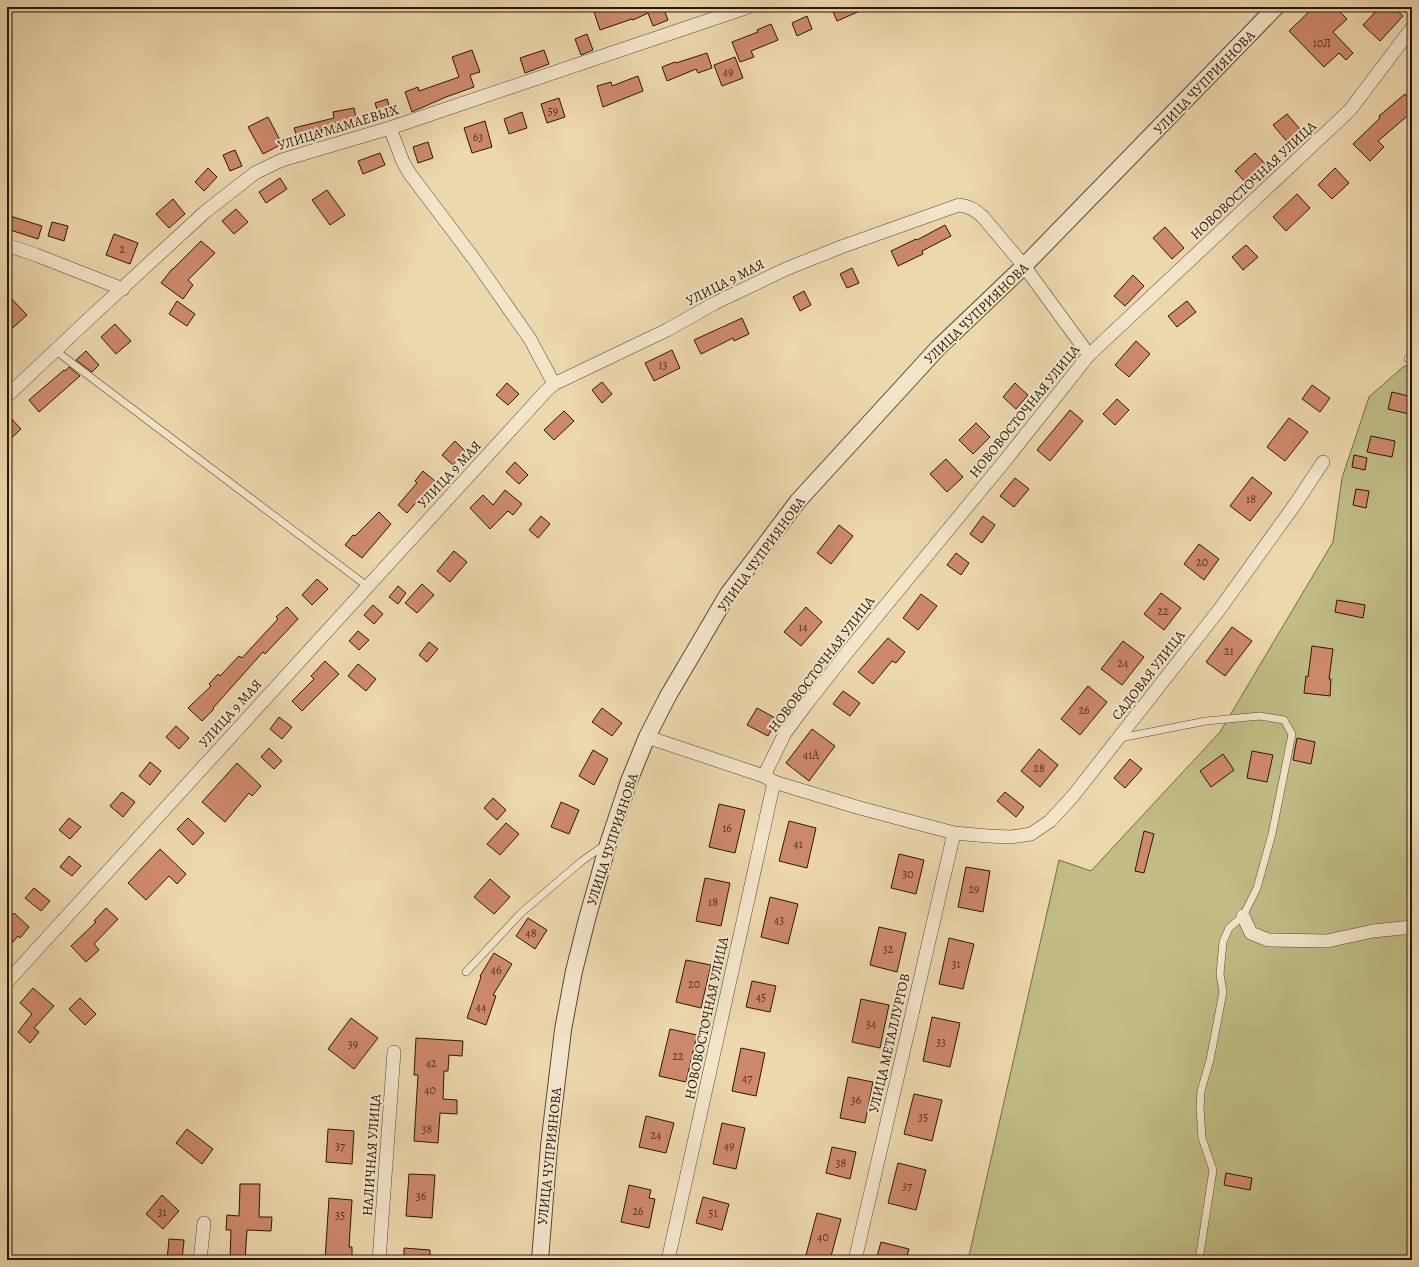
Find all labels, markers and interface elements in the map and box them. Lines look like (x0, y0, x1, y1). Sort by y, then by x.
street label: УЛИЦА ЧУПРИЯНОВА (1150, 25, 1260, 139)
house number: 10Л (1313, 35, 1331, 51)
house number: 49 (723, 64, 733, 80)
street label: УЛИЦА МАМАЕВЫХ (275, 100, 402, 155)
house number: 59 (548, 103, 558, 119)
street label: НОВОВОСТОЧНАЯ УЛИЦА (1186, 116, 1321, 244)
house number: 63 (473, 129, 483, 145)
house number: 2 (119, 241, 125, 257)
street label: УЛИЦА 9 МАЯ (683, 254, 768, 310)
street label: УЛИЦА ЧУПРИЯНОВА (920, 258, 1033, 368)
street label: НОВОВОСТОЧНАЯ УЛИЦА (965, 340, 1084, 482)
house number: 13 (658, 357, 668, 373)
street label: УЛИЦА 9 МАЯ (413, 436, 486, 512)
house number: 18 (1246, 491, 1256, 507)
street label: УЛИЦА ЧУПРИЯНОВА (713, 492, 810, 616)
house number: 20 (1196, 554, 1208, 570)
street label: НОВОВОСТОЧНАЯ УЛИЦА (764, 592, 879, 736)
house number: 22 (1157, 603, 1169, 619)
house number: 14 (798, 619, 808, 635)
street label: САДОВАЯ УЛИЦА (1107, 626, 1190, 724)
house number: 21 (1224, 643, 1234, 659)
house number: 24 (1117, 655, 1129, 671)
street label: УЛИЦА 9 МАЯ (195, 675, 266, 752)
house number: 26 (1078, 702, 1090, 718)
house number: 41А (803, 747, 820, 763)
house number: 28 (1033, 760, 1045, 776)
street label: УЛИЦА ЧУПРИЯНОВА (582, 770, 643, 908)
house number: 16 (722, 820, 732, 836)
house number: 41 (793, 836, 803, 852)
house number: 30 (902, 866, 914, 882)
house number: 29 (968, 881, 980, 897)
house number: 18 (708, 894, 718, 910)
house number: 43 (774, 912, 784, 928)
house number: 48 (525, 925, 537, 941)
street label: НОВОВОСТОЧНАЯ УЛИЦА (680, 934, 733, 1101)
house number: 32 (883, 941, 894, 957)
house number: 31 (951, 956, 961, 972)
house number: 46 (491, 962, 502, 978)
street label: УЛИЦА МЕТАЛЛУРГОВ (864, 972, 915, 1115)
house number: 20 (688, 976, 700, 992)
house number: 45 (756, 989, 766, 1005)
house number: 44 (476, 999, 487, 1015)
house number: 34 (866, 1016, 877, 1032)
house number: 33 (936, 1034, 946, 1050)
house number: 39 (348, 1036, 358, 1052)
house number: 22 (672, 1048, 684, 1064)
house number: 42 (425, 1055, 437, 1071)
house number: 47 (742, 1070, 753, 1086)
house number: 40 (424, 1082, 436, 1098)
street label: УЛИЦА ЧУПРИЯНОВА (533, 1086, 566, 1226)
house number: 36 (851, 1092, 862, 1108)
street label: НАЛИЧНАЯ УЛИЦА (358, 1093, 385, 1217)
house number: 35 (918, 1109, 928, 1125)
house number: 38 (422, 1121, 433, 1137)
house number: 24 (650, 1127, 662, 1143)
house number: 37 (335, 1138, 346, 1154)
house number: 49 (724, 1138, 734, 1154)
house number: 38 (836, 1155, 847, 1171)
house number: 37 (902, 1178, 913, 1194)
house number: 36 (416, 1188, 427, 1204)
house number: 26 (632, 1203, 644, 1219)
house number: 31 (157, 1204, 167, 1220)
house number: 51 (708, 1205, 718, 1221)
house number: 35 (335, 1207, 345, 1223)
house number: 40 (817, 1229, 829, 1245)

